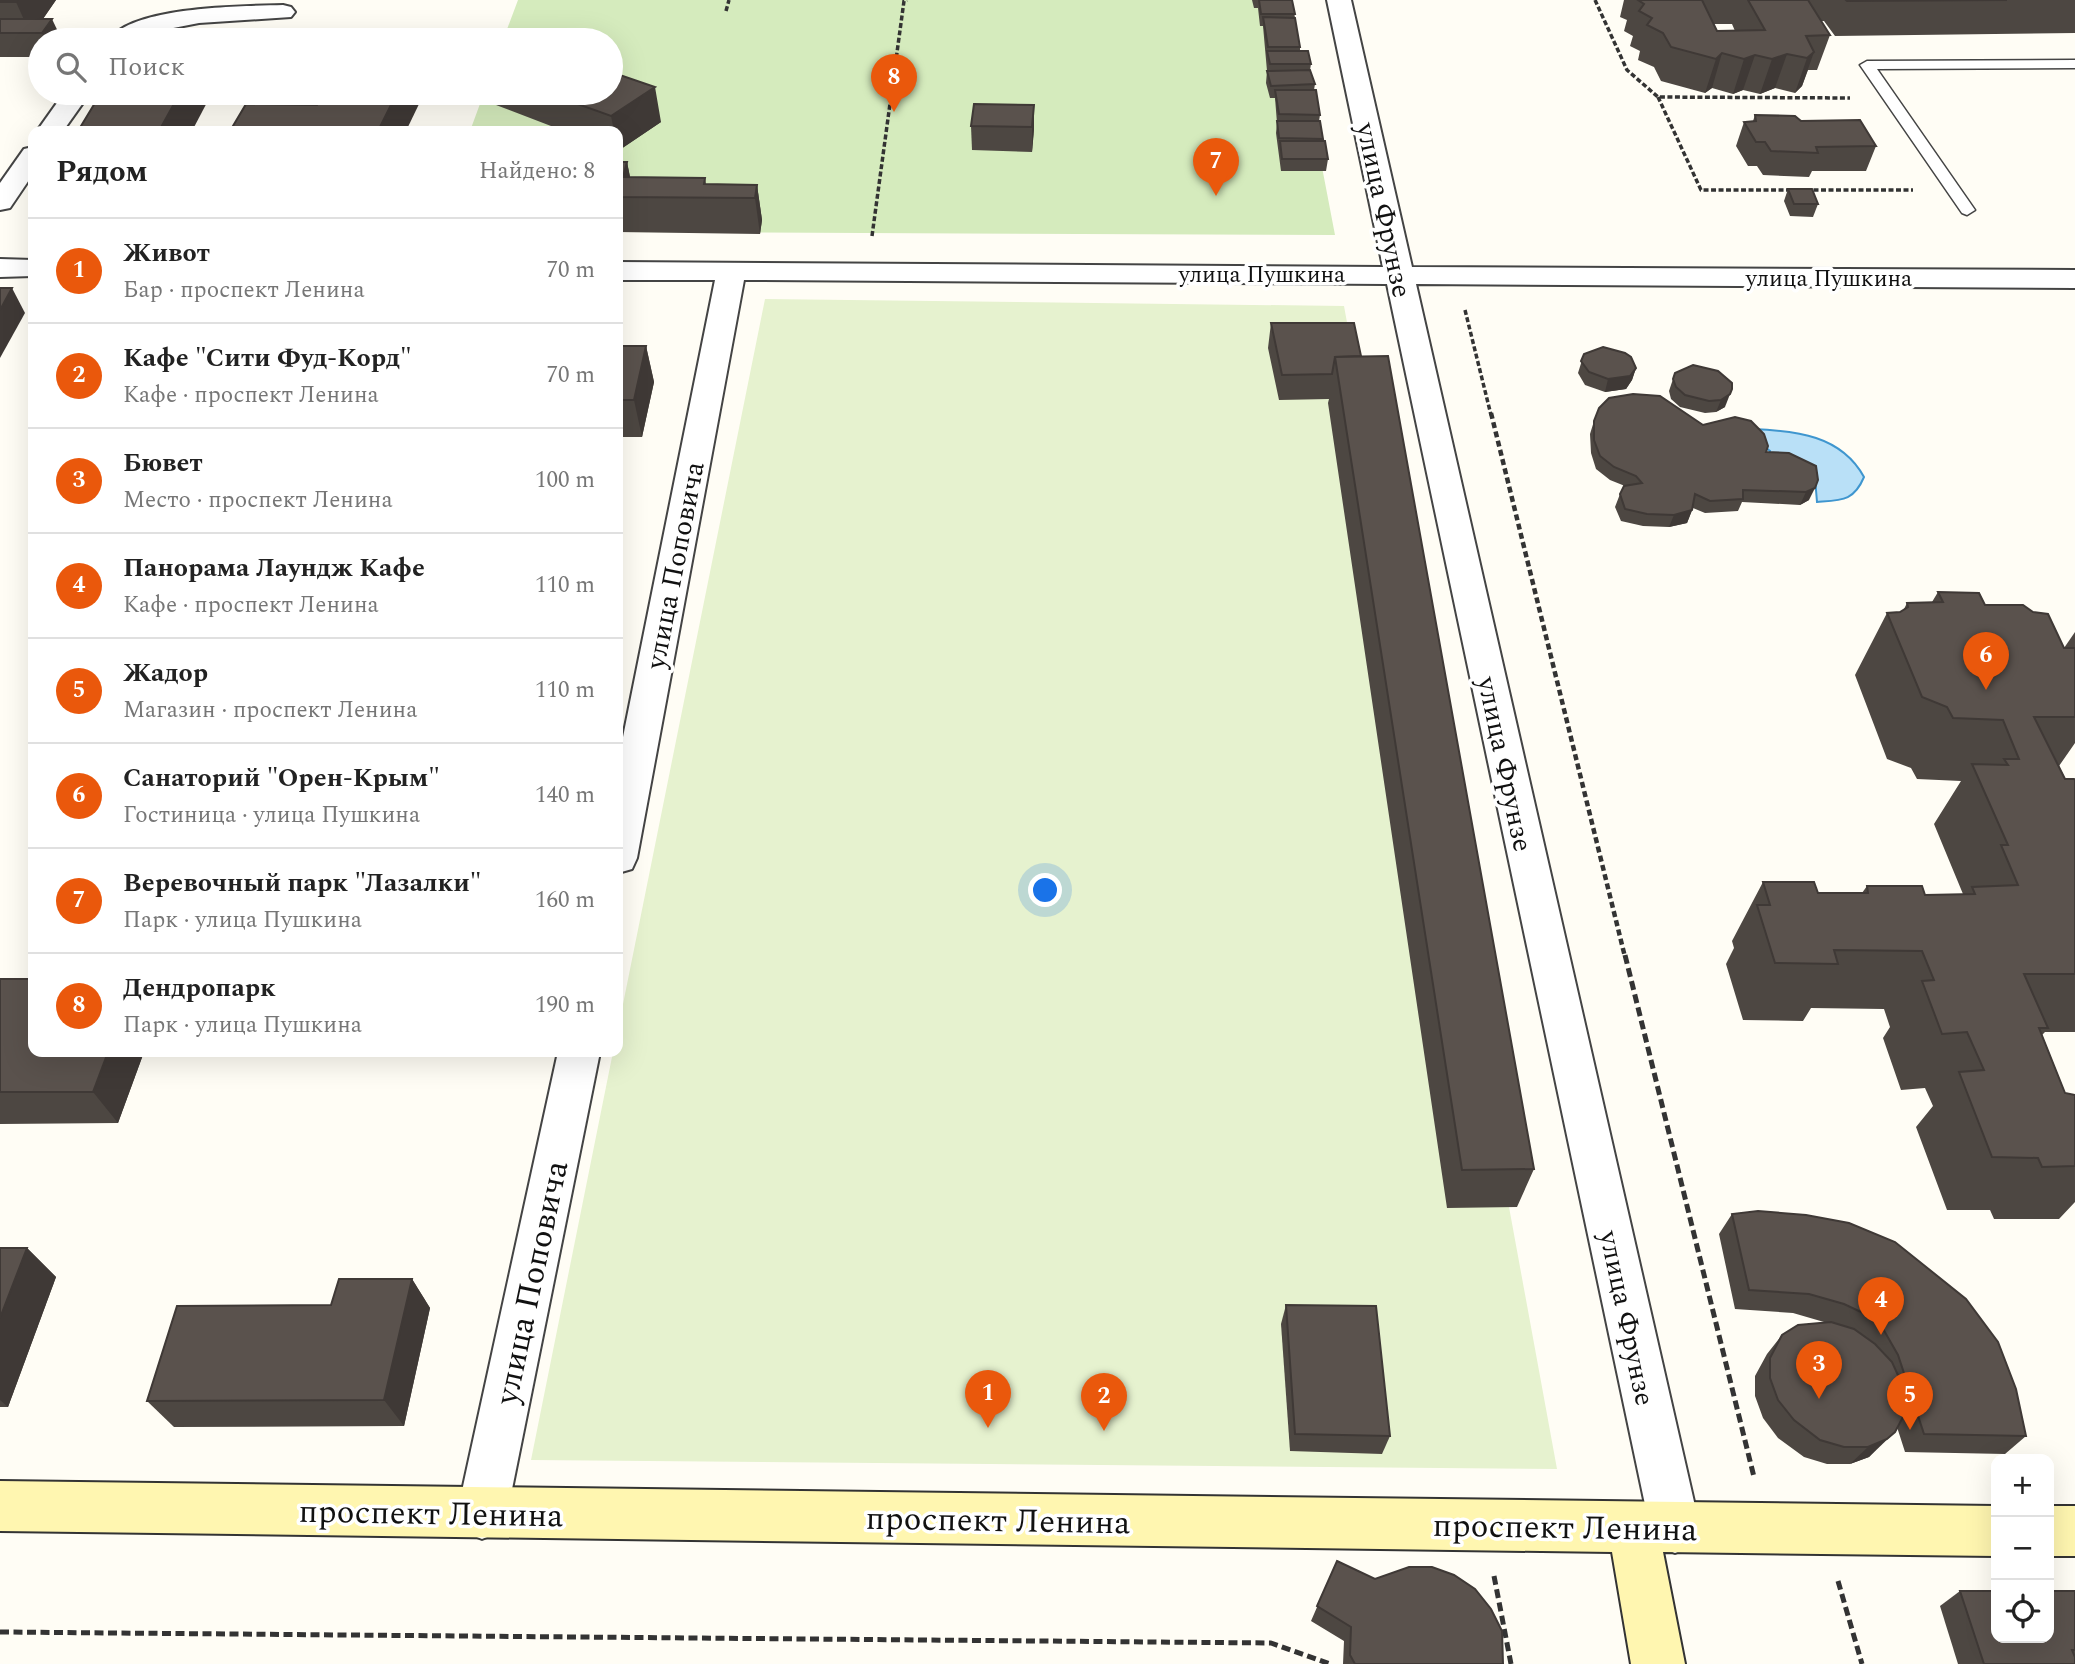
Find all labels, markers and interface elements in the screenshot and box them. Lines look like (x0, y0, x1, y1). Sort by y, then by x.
search box (28, 28, 623, 105)
text: Поиск (108, 47, 185, 87)
icon: search (52, 48, 90, 86)
pin: 8 (871, 54, 917, 112)
street label: улица Фрунзе (1344, 118, 1423, 302)
pin: 7 (1193, 138, 1239, 196)
text: Рядом (56, 149, 148, 195)
text: Найдено: 8 (479, 154, 595, 189)
text: Живот (123, 233, 210, 273)
text: 1 (73, 253, 85, 288)
text: 70 m (546, 253, 595, 288)
street label: улица Пушкина (1178, 258, 1345, 293)
street label: улица Пушкина (1745, 262, 1912, 297)
text: Бар · проспект Ленина (123, 273, 365, 308)
text: Кафе "Сити Фуд-Корд" (123, 338, 412, 378)
text: 2 (73, 358, 85, 393)
text: 70 m (546, 358, 595, 393)
text: Кафе · проспект Ленина (123, 378, 379, 413)
text: Бювет (123, 443, 203, 483)
street label: улица Поповича (634, 458, 717, 674)
text: 3 (73, 463, 85, 498)
text: 100 m (535, 463, 595, 498)
text: Место · проспект Ленина (123, 483, 393, 518)
text: Панорама Лаундж Кафе (123, 548, 425, 588)
text: 4 (73, 568, 85, 603)
text: 110 m (535, 568, 595, 603)
text: Кафе · проспект Ленина (123, 588, 379, 623)
pin: 6 (1963, 632, 2009, 690)
text: Жадор (123, 653, 208, 693)
street label: улица Фрунзе (1465, 672, 1544, 856)
text: 5 (73, 673, 85, 708)
text: 110 m (535, 673, 595, 708)
text: Магазин · проспект Ленина (123, 693, 417, 728)
text: Санаторий "Орен-Крым" (123, 758, 440, 798)
text: 6 (73, 778, 85, 813)
text: 140 m (535, 778, 595, 813)
text: Гостиница · улица Пушкина (123, 798, 420, 833)
text: Веревочный парк "Лазалки" (123, 863, 482, 903)
your location (1028, 873, 1062, 907)
text: 7 (73, 883, 85, 918)
text: 160 m (535, 883, 595, 918)
text: Парк · улица Пушкина (123, 903, 362, 938)
text: Дендропарк (123, 968, 276, 1008)
text: 8 (73, 988, 85, 1023)
text: 190 m (535, 988, 595, 1023)
text: Парк · улица Пушкина (123, 1008, 362, 1043)
street label: улица Поповича (481, 1156, 582, 1410)
street label: улица Фрунзе (1587, 1226, 1666, 1410)
pin: 4 (1858, 1277, 1904, 1335)
pin: 3 (1796, 1341, 1842, 1399)
pin: 1 (965, 1370, 1011, 1428)
pin: 5 (1887, 1372, 1933, 1430)
pin: 2 (1081, 1373, 1127, 1431)
map controls (1991, 1454, 2054, 1643)
button: + (1991, 1454, 2054, 1517)
street label: проспект Ленина (298, 1487, 564, 1541)
street label: проспект Ленина (865, 1494, 1131, 1548)
street label: проспект Ленина (1432, 1501, 1698, 1555)
button: − (1991, 1517, 2054, 1580)
button: locate (1991, 1580, 2054, 1643)

